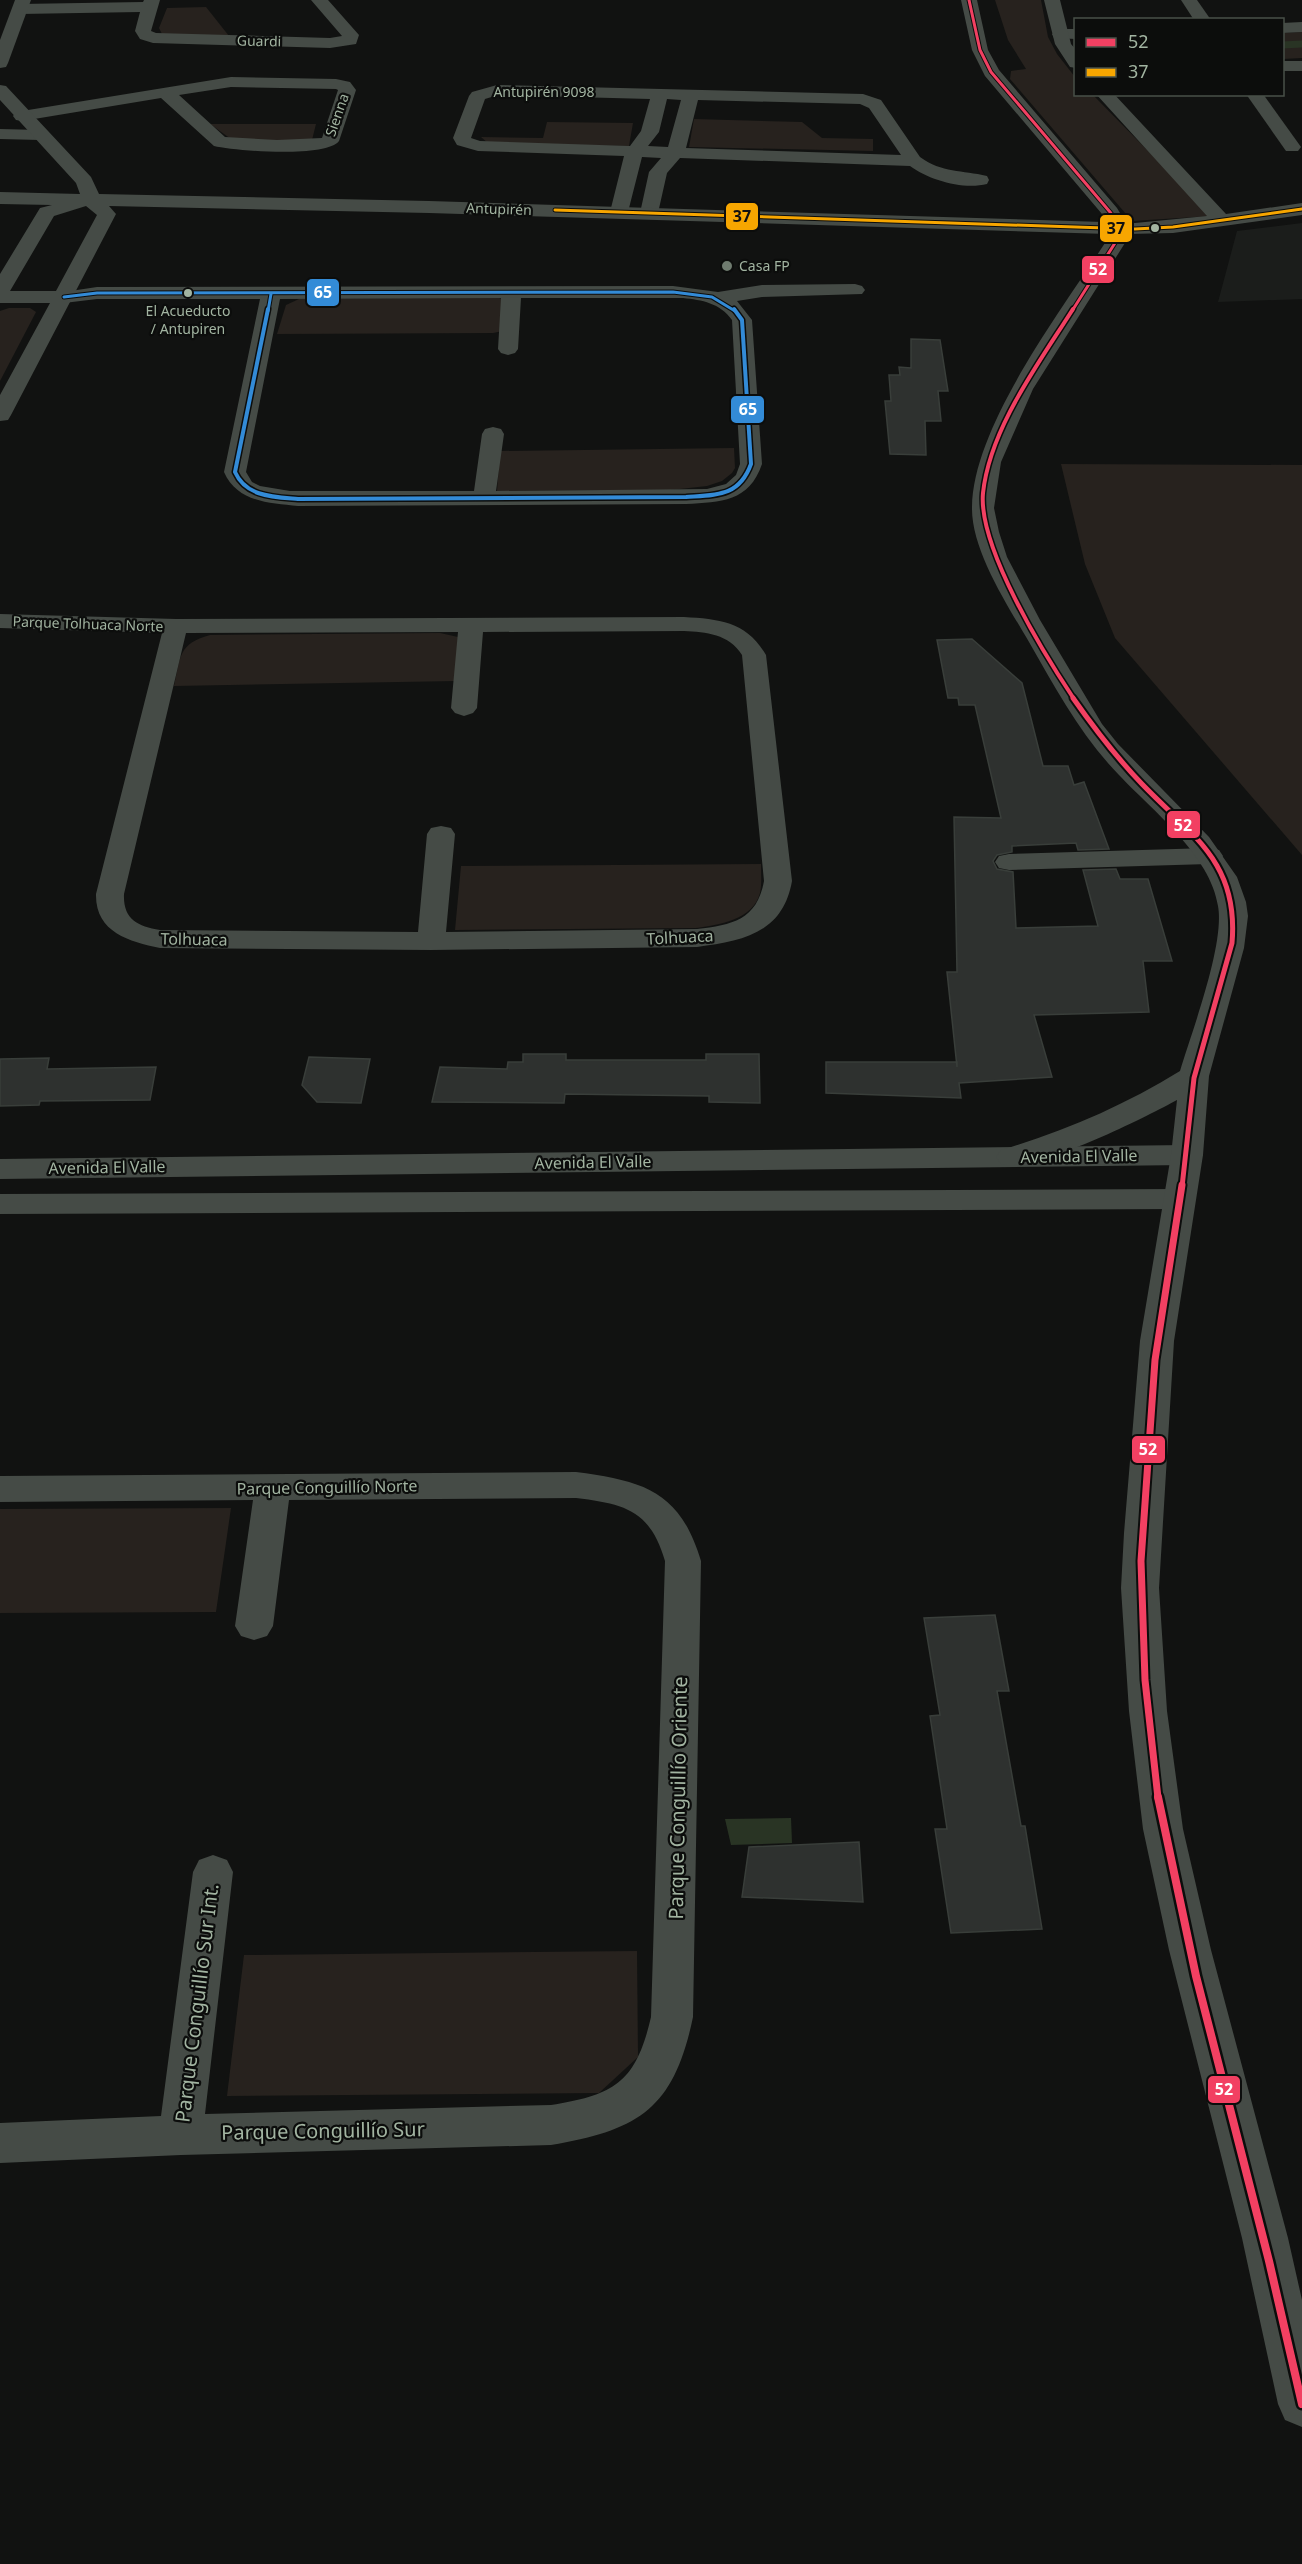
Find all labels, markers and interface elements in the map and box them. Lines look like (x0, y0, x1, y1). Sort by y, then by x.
legend (1074, 18, 1284, 96)
text: 52 (1128, 29, 1149, 53)
street label: Guardi (237, 31, 281, 50)
text: 37 (1128, 59, 1149, 83)
street label: Antupirén 9098 (493, 82, 595, 101)
street label: Sienna (320, 91, 353, 139)
street label: Antupirén (466, 198, 532, 219)
line badge: 37 (725, 202, 759, 231)
text: 37 (733, 205, 751, 227)
line badge: 37 (1099, 214, 1133, 243)
text: 37 (1107, 217, 1125, 239)
unlabelled marker (1149, 222, 1161, 234)
line badge: 52 (1081, 255, 1115, 284)
place label: Casa FP (739, 256, 790, 275)
text: 52 (1089, 258, 1107, 280)
marker: Casa FP (720, 259, 734, 273)
line badge: 65 (306, 278, 340, 307)
text: 65 (314, 281, 332, 303)
marker: El Acueducto / Antupiren (182, 287, 194, 299)
place label: El Acueducto / Antupiren (146, 301, 230, 338)
line badge: 65 (730, 395, 765, 424)
text: 65 (739, 398, 757, 420)
street label: Parque Tolhuaca Norte (12, 611, 164, 636)
line badge: 52 (1166, 810, 1201, 839)
text: 52 (1174, 814, 1192, 836)
street label: Tolhuaca (646, 924, 714, 950)
street label: Tolhuaca (160, 927, 228, 951)
street label: Avenida El Valle (1020, 1144, 1138, 1168)
street label: Avenida El Valle (534, 1150, 652, 1174)
street label: Avenida El Valle (48, 1155, 166, 1179)
line badge: 52 (1131, 1435, 1166, 1464)
text: 52 (1139, 1438, 1157, 1460)
street label: Parque Conguillío Norte (236, 1474, 418, 1500)
street label: Parque Conguillío Oriente (662, 1676, 693, 1920)
street label: Parque Conguillío Sur Int. (168, 1882, 225, 2124)
line badge: 52 (1207, 2075, 1241, 2104)
text: 52 (1215, 2078, 1233, 2100)
street label: Parque Conguillío Sur (221, 2115, 425, 2146)

